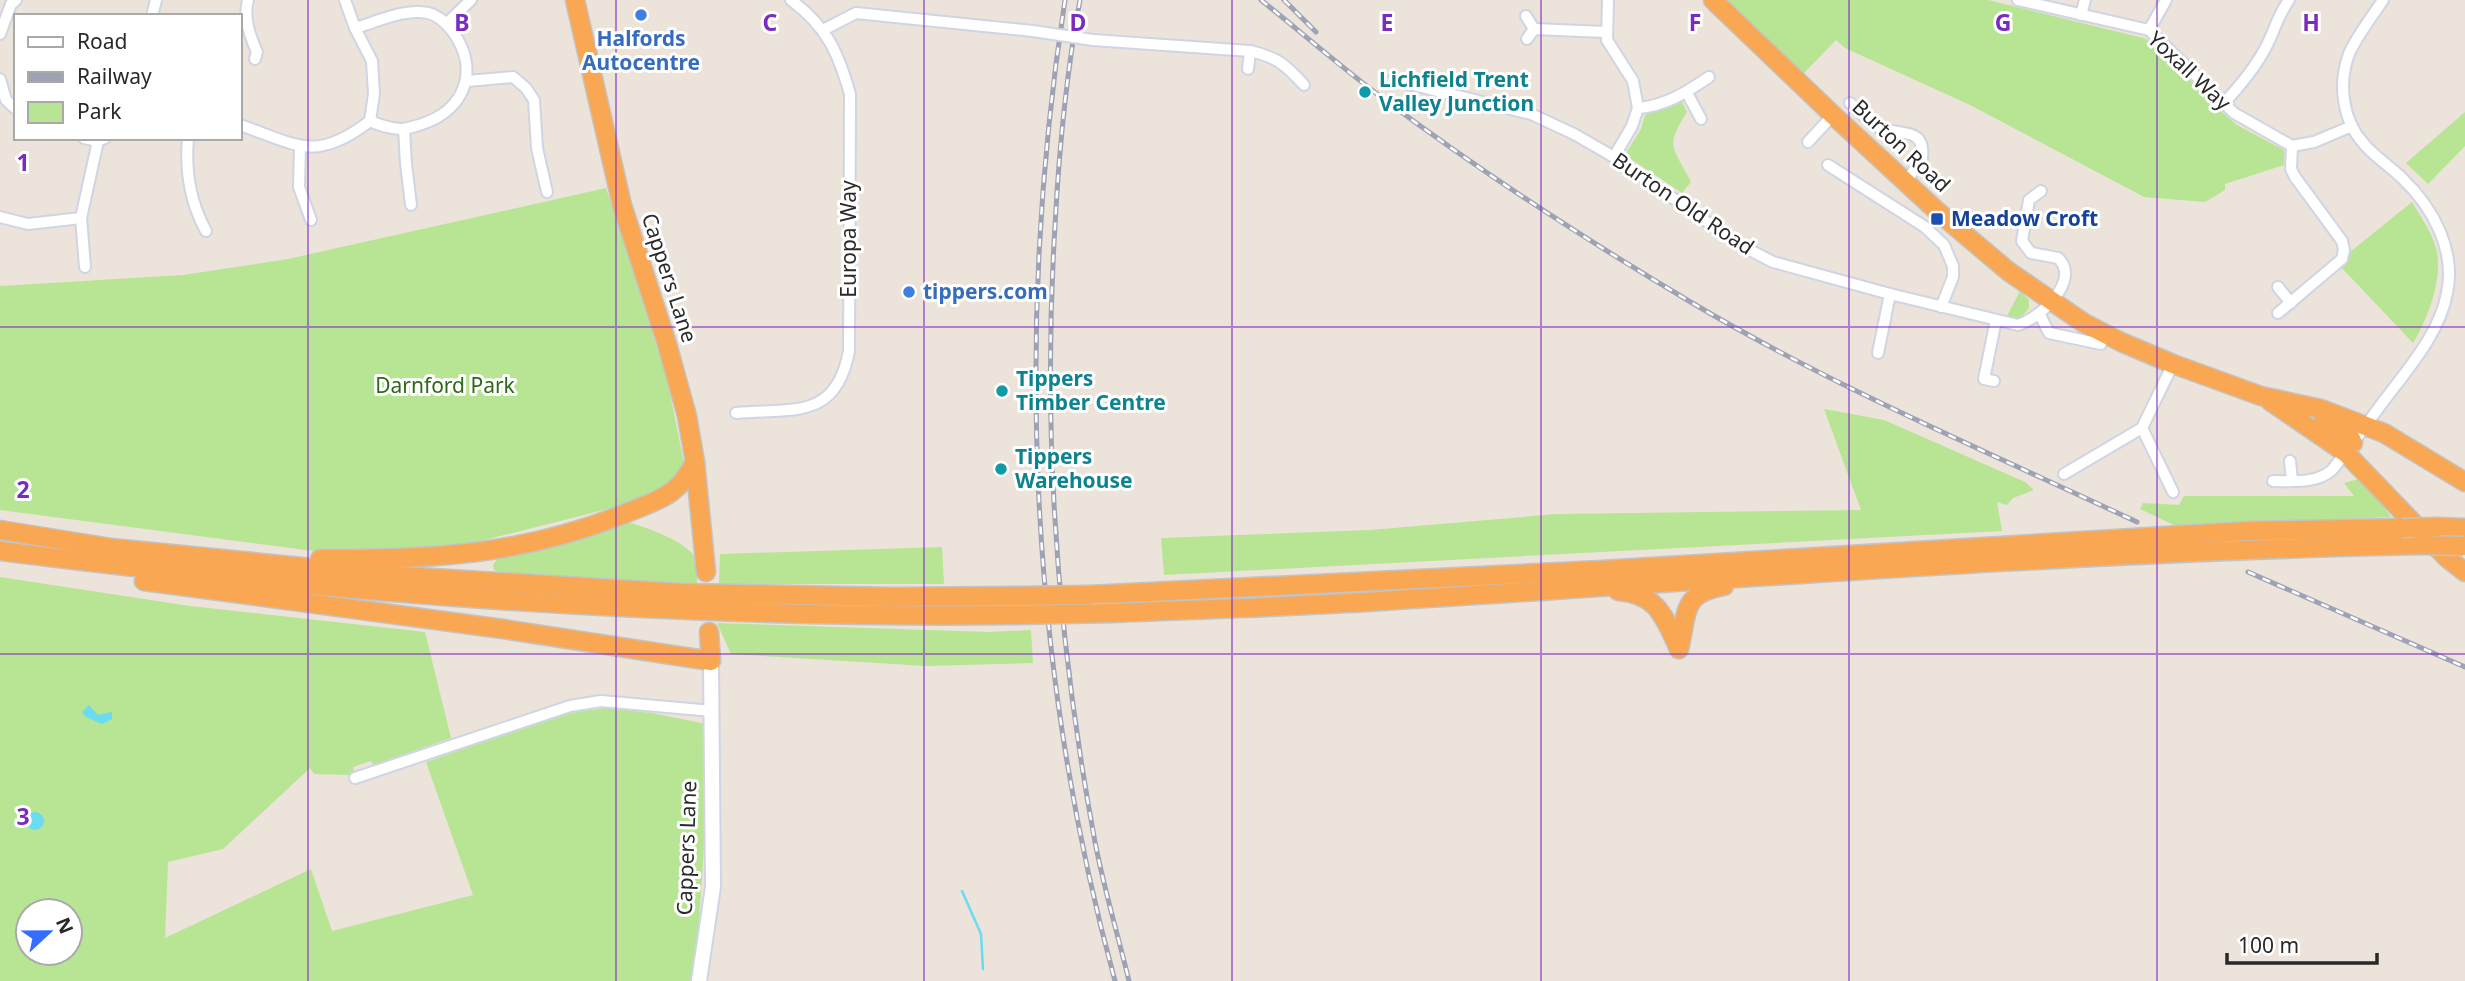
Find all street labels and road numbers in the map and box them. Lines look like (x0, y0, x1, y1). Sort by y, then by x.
street label: Yoxall Way (2142, 25, 2237, 116)
street label: Burton Road (1847, 93, 1957, 198)
street label: Burton Old Road (1607, 146, 1760, 261)
street label: Europa Way (834, 180, 862, 298)
street label: Cappers Lane (636, 209, 704, 346)
street label: Cappers Lane (670, 780, 702, 916)

